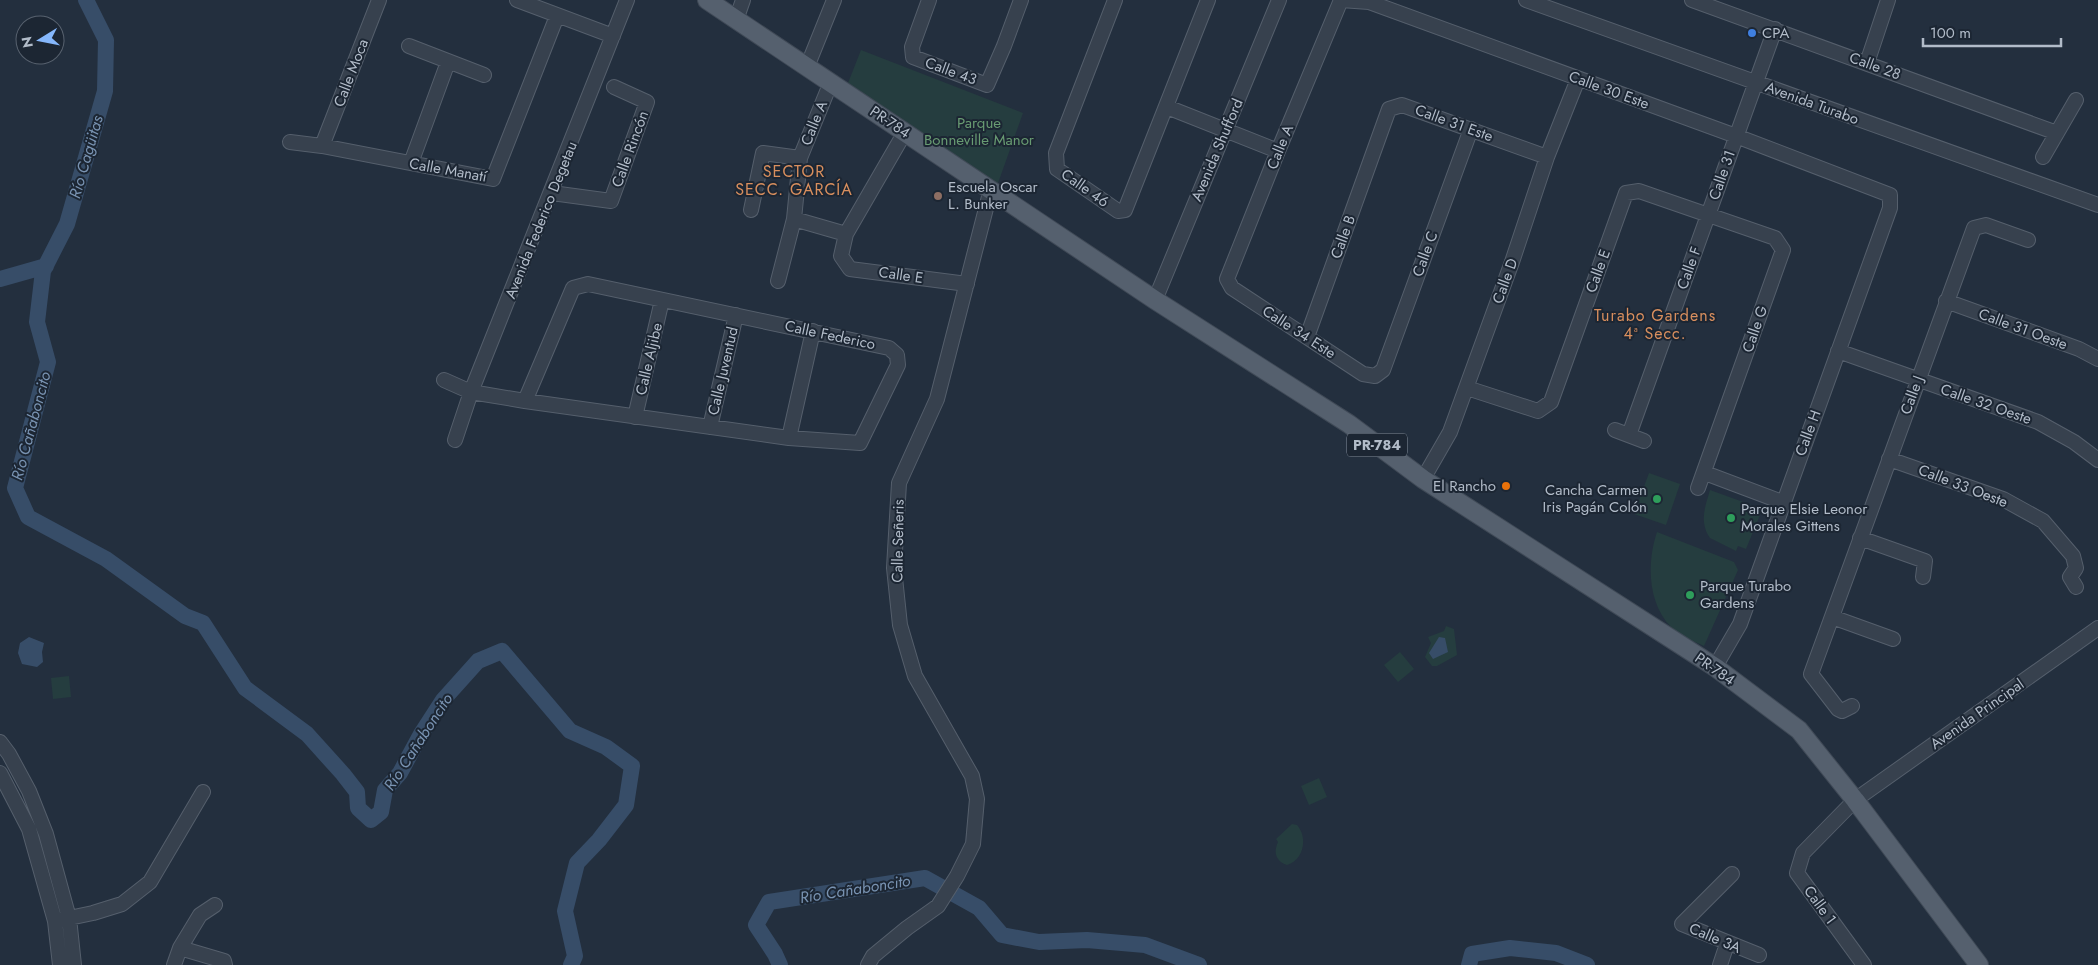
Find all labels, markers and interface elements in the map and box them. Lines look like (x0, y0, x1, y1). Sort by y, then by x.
north arrow (15, 15, 65, 65)
scale bar (1923, 15, 2060, 47)
place label: CPA (1762, 22, 1789, 44)
text: 100 m (1930, 22, 1971, 44)
marker: CPA (1746, 27, 1758, 39)
text: N (16, 35, 38, 49)
street label: Calle Moca (328, 36, 374, 110)
street label: Calle 28 (1846, 47, 1904, 85)
street label: Calle 43 (922, 52, 980, 90)
street label: Calle 30 Este (1566, 65, 1652, 115)
street label: Avenida Turabo (1762, 76, 1862, 130)
street label: Avenida Shufford (1185, 95, 1249, 205)
street label: Calle A (795, 97, 833, 149)
street label: Calle 31 Este (1412, 99, 1496, 147)
street label: PR-784 (865, 100, 915, 144)
street label: Calle Rincón (606, 108, 654, 190)
water label: Río Cagüitas (63, 112, 109, 201)
park label: Parque Bonneville Manor (924, 112, 1035, 151)
street label: Calle A (1261, 121, 1299, 173)
street label: Avenida Federico Degetau (499, 138, 583, 302)
street label: Calle 31 (1703, 147, 1741, 203)
street label: Calle Manatí (407, 152, 490, 188)
district label: SECTOR SECC. GARCÍA (735, 160, 853, 201)
street label: Calle 46 (1057, 163, 1113, 213)
place label: Escuela Oscar L. Bunker (948, 176, 1039, 215)
marker: Escuela Oscar L. Bunker (932, 190, 944, 202)
street label: Calle B (1325, 212, 1361, 262)
street label: Calle C (1407, 228, 1443, 280)
street label: Calle F (1671, 244, 1707, 292)
street label: Calle E (1580, 246, 1616, 296)
street label: Calle D (1487, 255, 1523, 307)
street label: Calle E (877, 261, 925, 289)
street label: Calle 34 Este (1258, 300, 1340, 364)
street label: Calle G (1737, 303, 1773, 355)
street label: Calle 31 Oeste (1976, 303, 2071, 355)
district label: Turabo Gardens 4ª Secc. (1594, 304, 1716, 345)
street label: Calle Federico (783, 315, 877, 355)
street label: Calle Aljibe (630, 320, 668, 397)
street label: Calle Juventud (702, 325, 744, 417)
water label: Río Cañaboncito (5, 369, 57, 483)
street label: Calle J (1895, 372, 1929, 418)
street label: Calle 32 Oeste (1938, 378, 2035, 430)
street label: Calle H (1790, 407, 1826, 459)
road number: PR-784 (1347, 434, 1407, 456)
street label: Calle 33 Oeste (1915, 459, 2011, 513)
place label: El Rancho (1433, 475, 1496, 497)
place label: Cancha Carmen Iris Pagán Colón (1543, 479, 1647, 518)
marker: El Rancho (1500, 480, 1512, 492)
marker: Cancha Carmen Iris Pagán Colón (1651, 493, 1663, 505)
place label: Parque Elsie Leonor Morales Gittens (1741, 498, 1868, 537)
street label: Calle Señeris (886, 499, 910, 583)
marker: Parque Elsie Leonor Morales Gittens (1725, 512, 1737, 524)
place label: Parque Turabo Gardens (1700, 575, 1791, 614)
marker: Parque Turabo Gardens (1684, 589, 1696, 601)
street label: PR-784 (1690, 647, 1740, 691)
street label: Avenida Principal (1925, 673, 2029, 755)
water label: Río Cañaboncito (378, 688, 458, 795)
water label: Río Cañaboncito (798, 869, 912, 909)
street label: Calle 1 (1798, 881, 1842, 929)
street label: Calle 3A (1686, 917, 1744, 959)

